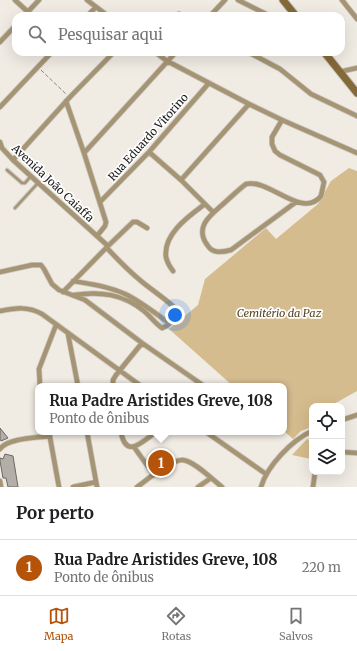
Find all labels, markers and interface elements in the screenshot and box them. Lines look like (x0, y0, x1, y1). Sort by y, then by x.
search box (12, 12, 345, 56)
icon: search (26, 23, 48, 45)
text: Pesquisar aqui (58, 25, 163, 44)
street label: Rua Eduardo Vitorino (105, 90, 191, 184)
street label: Avenida João Caiaffa (8, 141, 97, 225)
your location (165, 305, 185, 325)
park label: Cemitério da Paz (237, 306, 322, 320)
popup (35, 383, 287, 435)
text: Rua Padre Aristides Greve, 108 (49, 391, 273, 410)
map controls (309, 403, 345, 475)
button: locate (309, 403, 345, 439)
text: Ponto de ônibus (49, 410, 149, 427)
button: layers (309, 439, 345, 475)
pin: 1 (148, 448, 174, 478)
text: Por perto (16, 502, 94, 524)
text: Rua Padre Aristides Greve, 108 (54, 550, 278, 569)
text: 1 (26, 559, 32, 576)
text: 220 m (302, 559, 341, 576)
text: Ponto de ônibus (54, 569, 154, 586)
tab: Mapa (44, 605, 73, 643)
tab: Rotas (161, 605, 191, 643)
tab: Salvos (279, 605, 313, 643)

